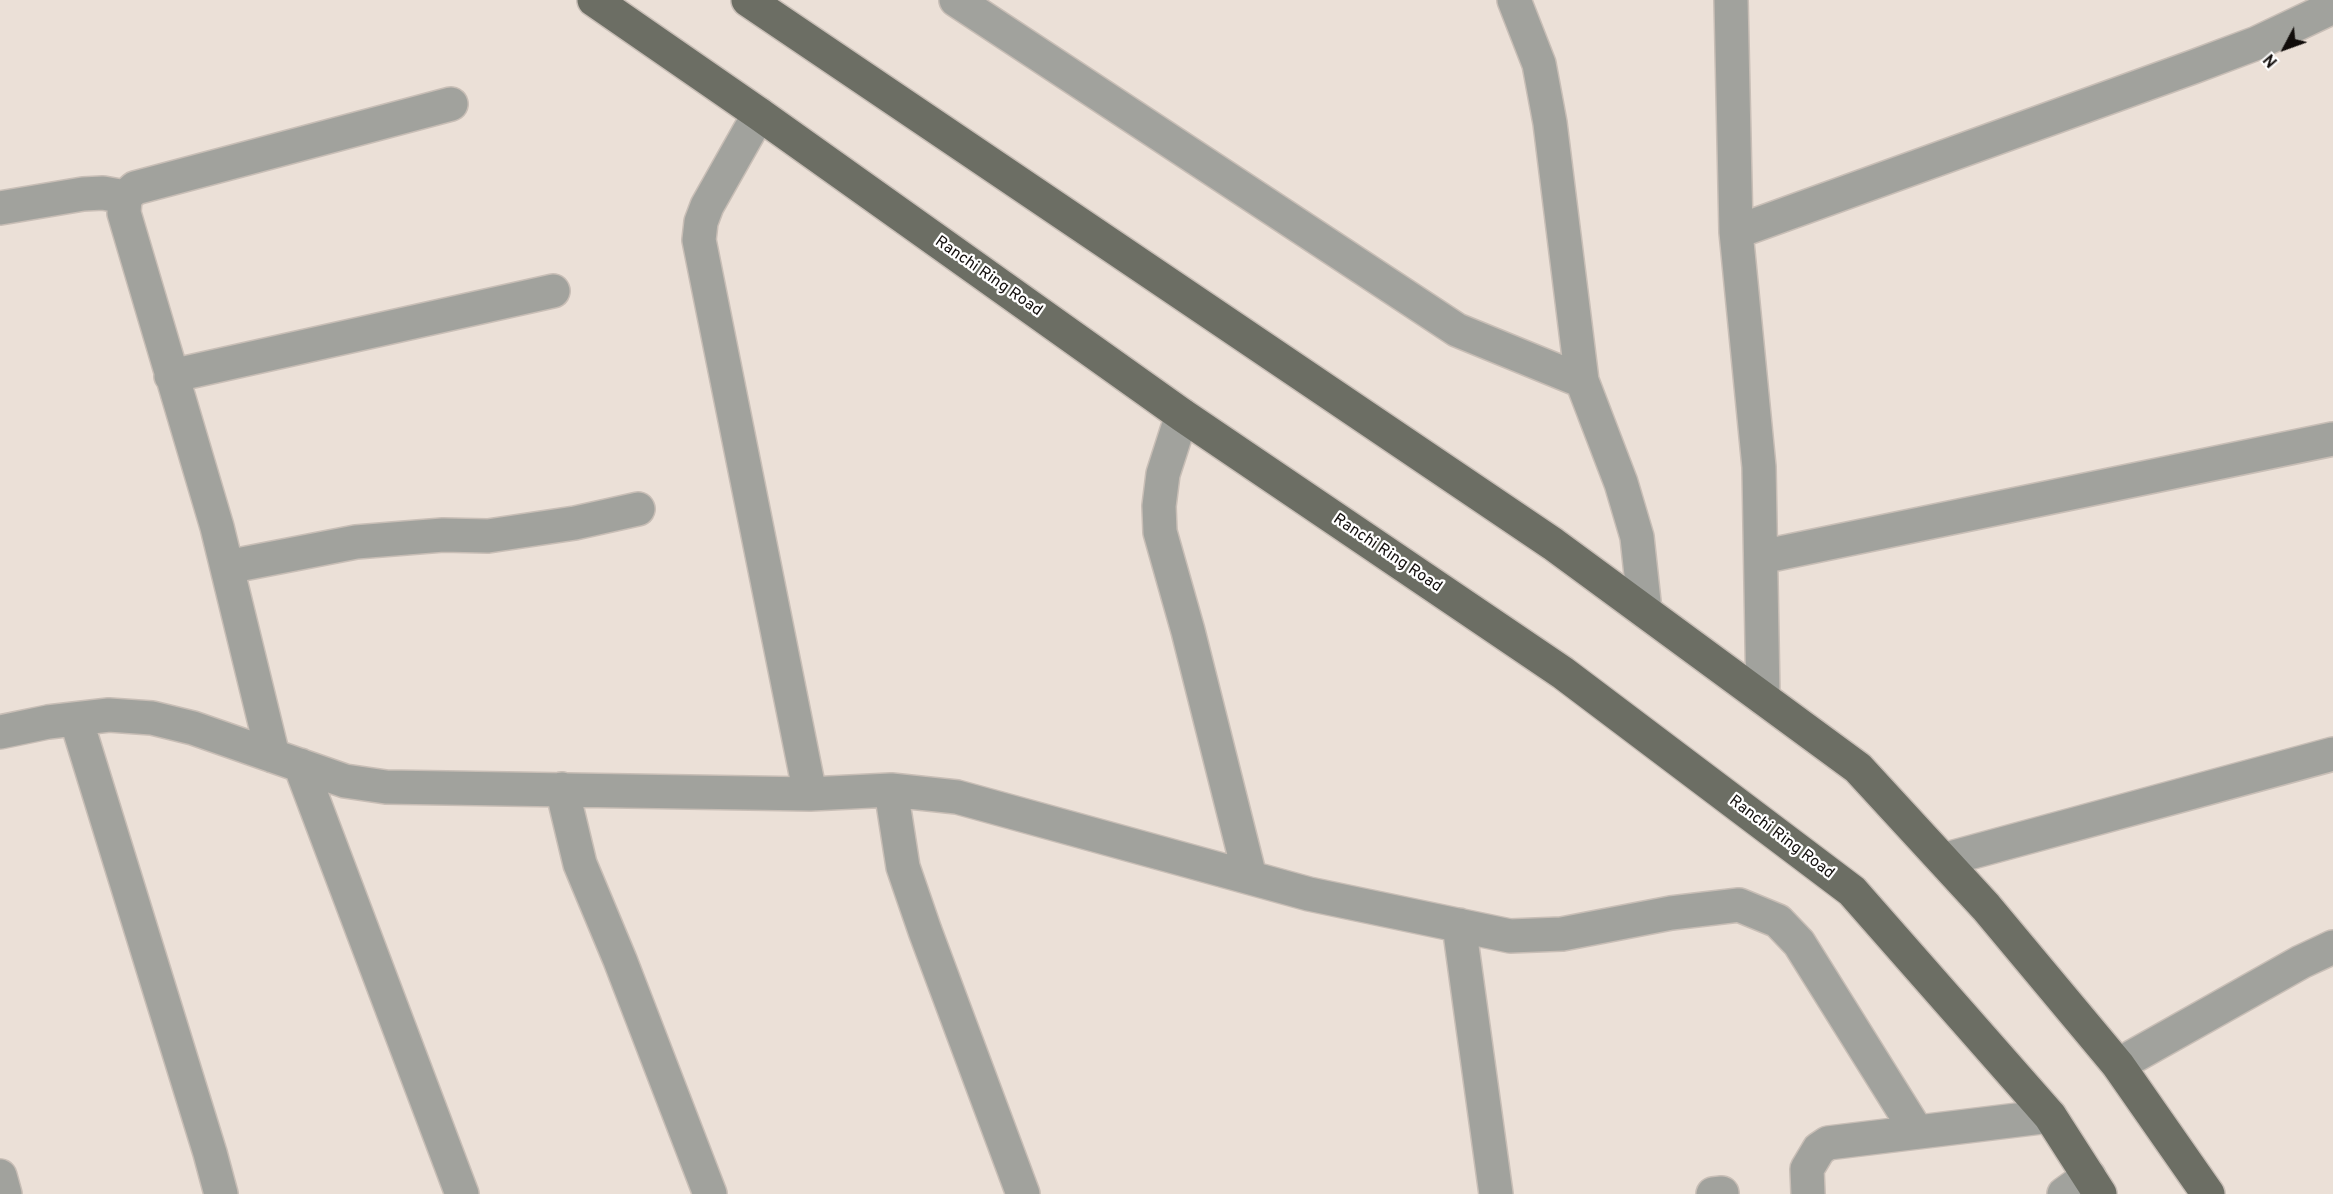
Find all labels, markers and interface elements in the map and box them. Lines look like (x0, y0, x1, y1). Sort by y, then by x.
north arrow (2255, 18, 2315, 78)
text: N (2260, 49, 2283, 71)
street label: Ranchi Ring Road (931, 233, 1045, 321)
street label: Ranchi Ring Road (1329, 511, 1445, 597)
street label: Ranchi Ring Road (1725, 792, 1837, 884)

